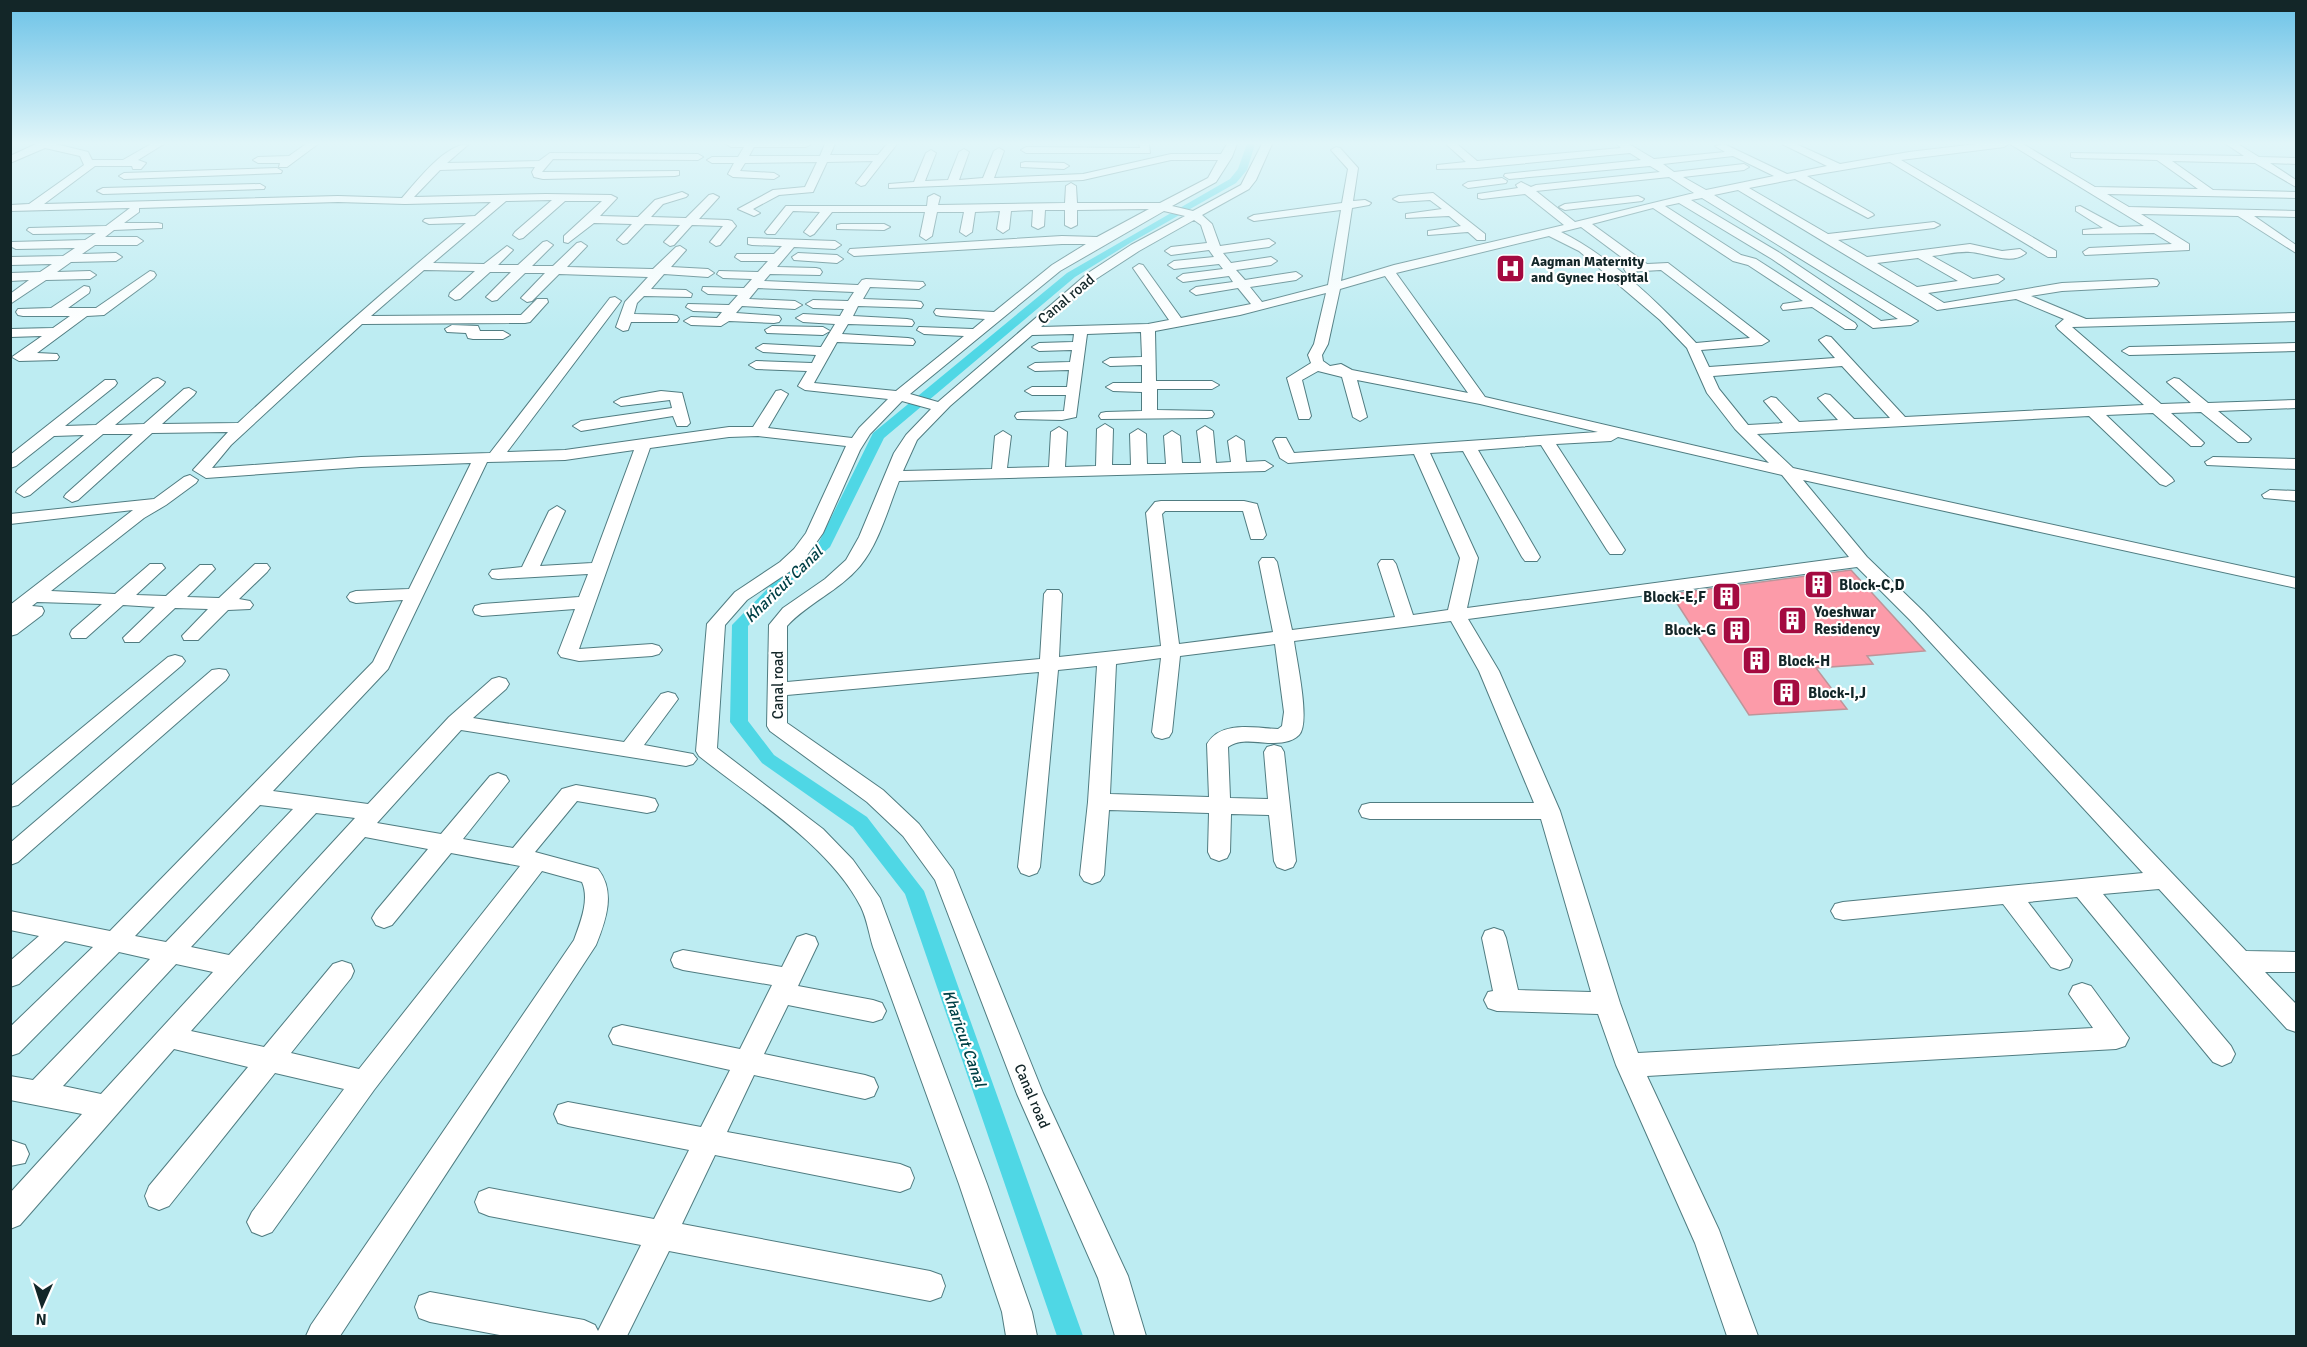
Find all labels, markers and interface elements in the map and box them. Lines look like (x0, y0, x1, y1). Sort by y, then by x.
hospital icon: Aagman Maternity and Gynec Hospital (1494, 253, 1526, 285)
place label: Aagman Maternity and Gynec Hospital (1531, 253, 1649, 286)
street label: Canal road (1034, 270, 1098, 328)
water label: Kharicut Canal (740, 541, 828, 627)
building icon: Block-C,D (1802, 569, 1834, 601)
place label: Block-C,D (1839, 576, 1904, 594)
building icon: Block-E,F (1711, 581, 1743, 613)
place label: Block-E,F (1643, 588, 1706, 606)
place label: Yoeshwar Residency (1813, 603, 1880, 638)
building icon: Yoeshwar Residency (1777, 605, 1809, 637)
building icon: Block-G (1721, 614, 1753, 646)
place label: Block-G (1664, 621, 1716, 639)
building icon: Block-H (1741, 645, 1773, 677)
street label: Canal road (769, 651, 787, 719)
place label: Block-H (1778, 652, 1830, 670)
building icon: Block-I,J (1771, 677, 1803, 709)
place label: Block-I,J (1808, 684, 1866, 702)
water label: Kharicut Canal (938, 987, 990, 1091)
street label: Canal road (1010, 1061, 1054, 1131)
north arrow (12, 1275, 72, 1335)
text: N (35, 1309, 47, 1329)

